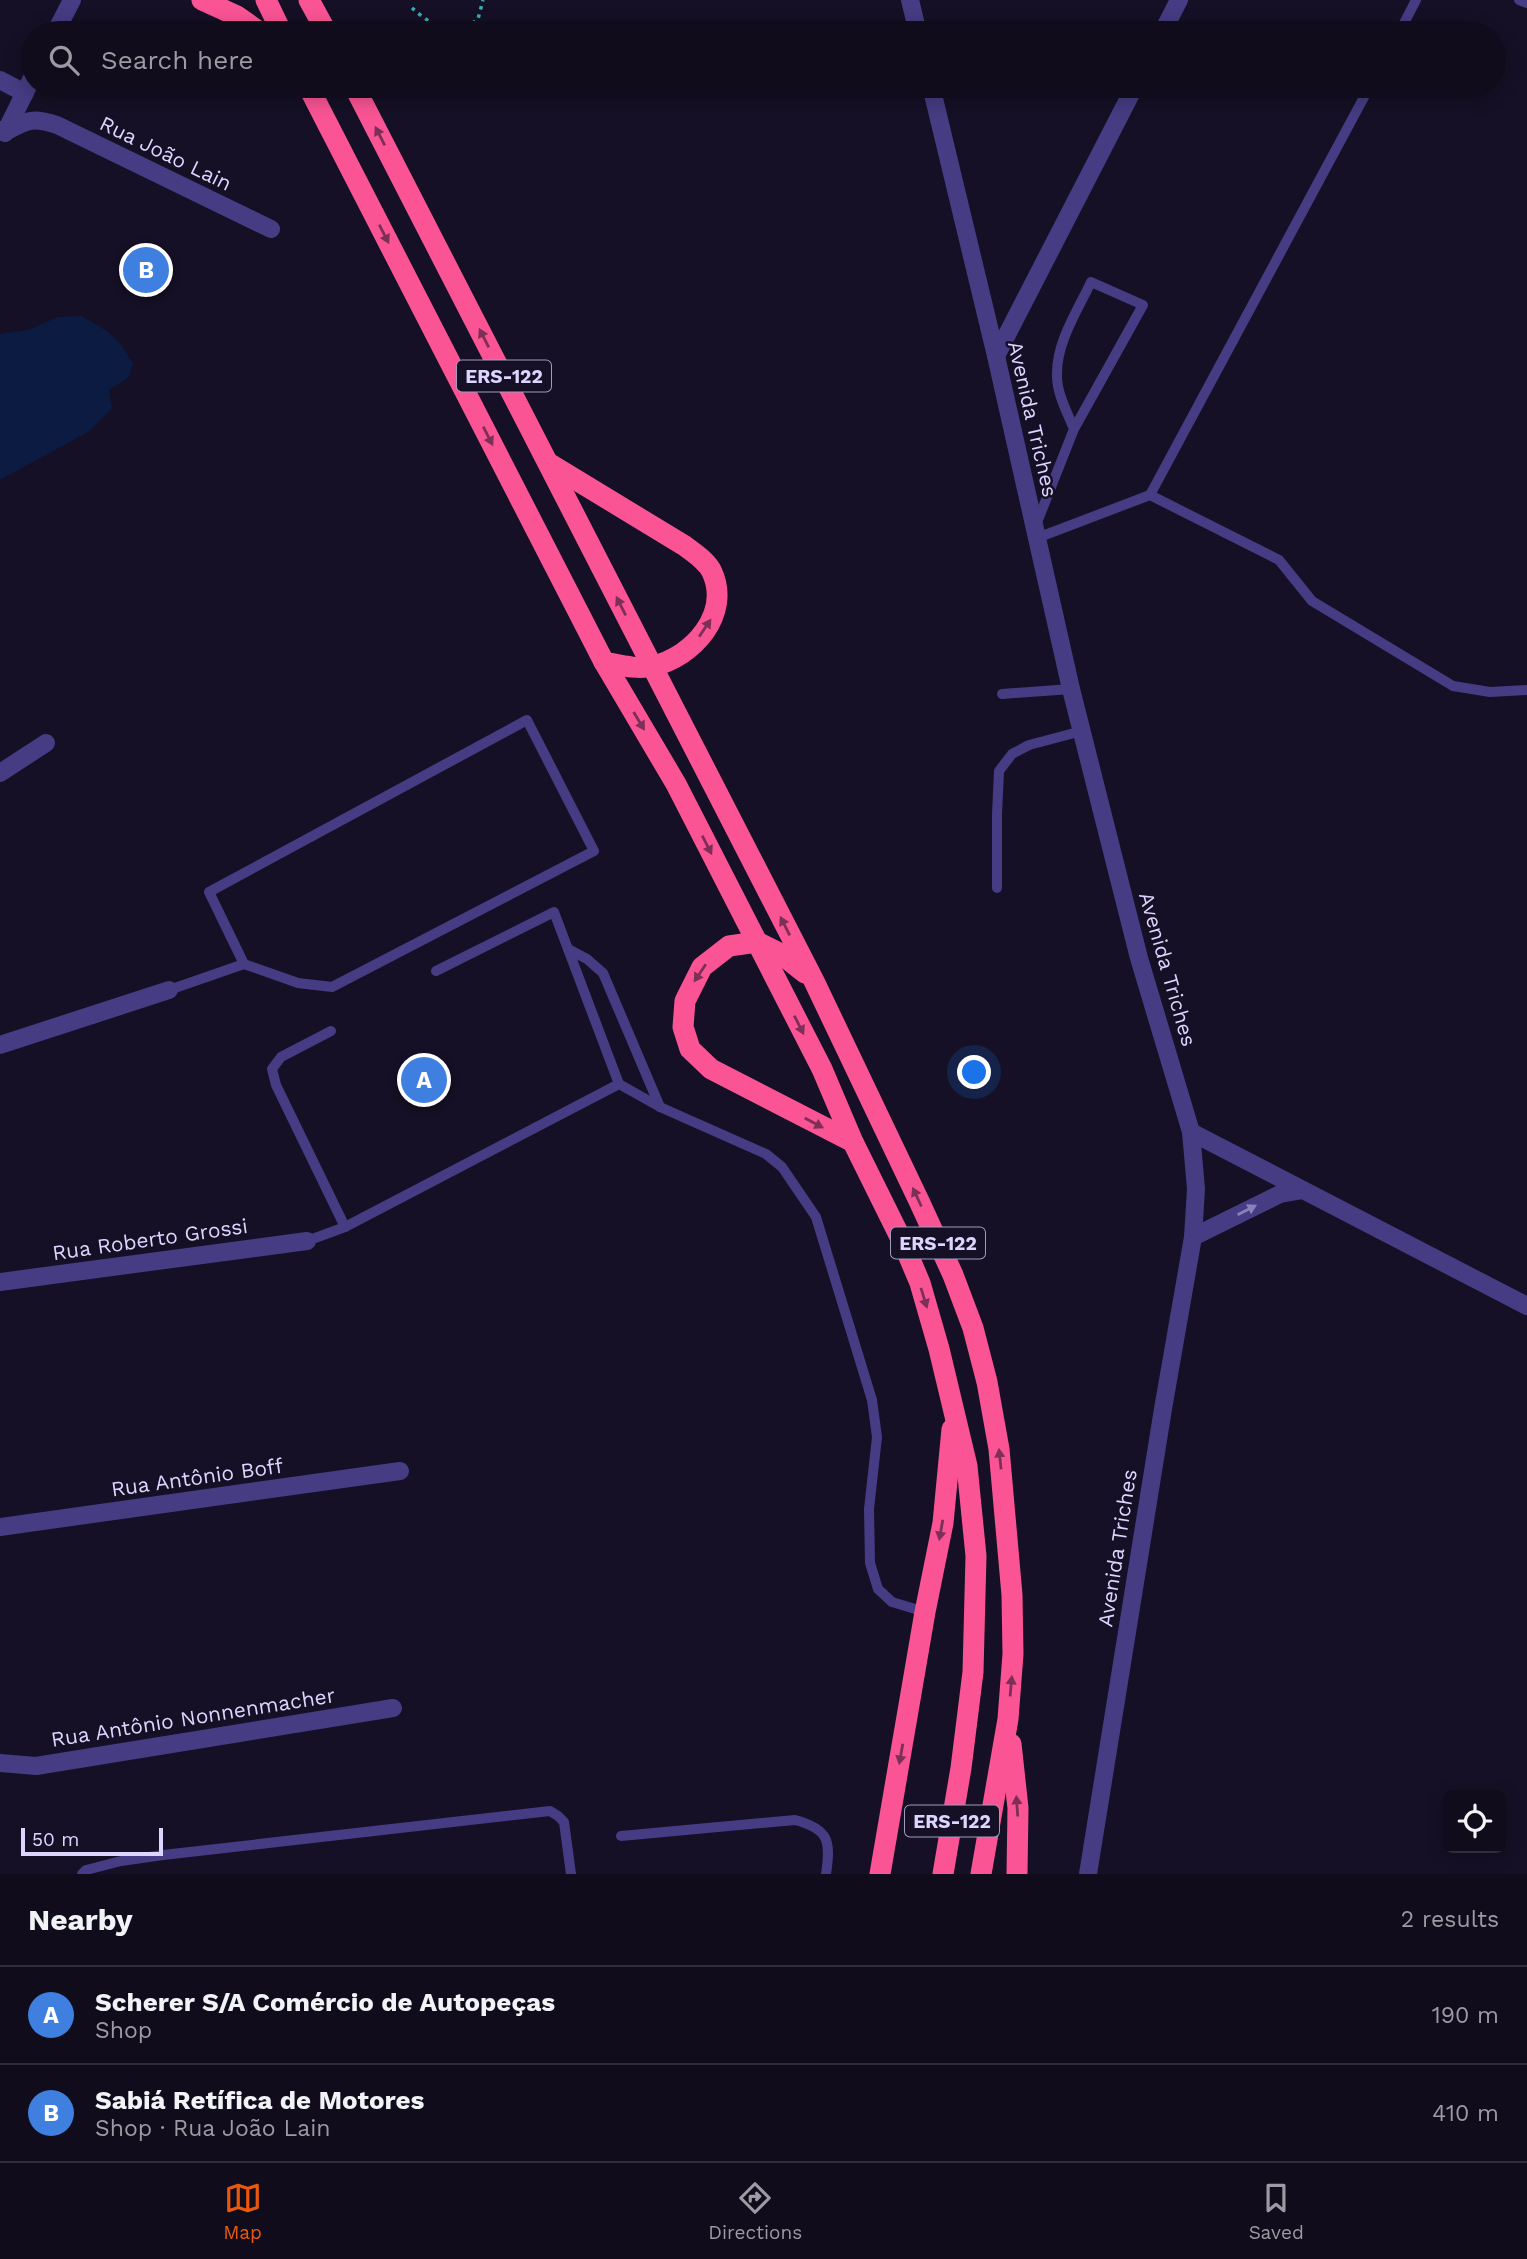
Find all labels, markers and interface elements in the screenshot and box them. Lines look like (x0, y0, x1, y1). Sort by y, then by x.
search box (21, 21, 1506, 98)
icon: search (45, 41, 83, 79)
text: Search here (101, 45, 253, 75)
street label: Rua João Lain (96, 110, 236, 196)
one-way arrow (374, 126, 385, 146)
one-way arrow (378, 224, 389, 244)
pin: B (123, 244, 169, 296)
one-way arrow (479, 328, 490, 348)
street label: Avenida Triches (1003, 339, 1063, 499)
road number: ERS-122 (457, 360, 551, 392)
one-way arrow (482, 426, 493, 446)
one-way arrow (615, 596, 626, 616)
one-way arrow (698, 619, 712, 637)
one-way arrow (633, 712, 645, 731)
one-way arrow (701, 835, 713, 854)
street label: Avenida Triches (1134, 889, 1202, 1049)
one-way arrow (780, 916, 791, 936)
one-way arrow (694, 963, 707, 983)
one-way arrow (793, 1015, 805, 1035)
pin: A (401, 1054, 447, 1106)
your location (957, 1055, 991, 1089)
one-way arrow (805, 1117, 824, 1129)
one-way arrow (911, 1187, 923, 1207)
one-way arrow (1237, 1204, 1257, 1215)
street label: Rua Roberto Grossi (51, 1213, 249, 1265)
road number: ERS-122 (891, 1228, 985, 1259)
one-way arrow (919, 1288, 930, 1309)
one-way arrow (994, 1448, 1005, 1470)
street label: Rua Antônio Boff (109, 1452, 285, 1501)
street label: Avenida Triches (1092, 1467, 1142, 1629)
one-way arrow (936, 1519, 947, 1541)
one-way arrow (1006, 1675, 1017, 1697)
street label: Rua Antônio Nonnenmacher (49, 1682, 337, 1752)
one-way arrow (895, 1743, 906, 1765)
map controls (1443, 1790, 1506, 1853)
button: locate (1443, 1790, 1506, 1853)
one-way arrow (1011, 1795, 1022, 1817)
road number: ERS-122 (905, 1806, 999, 1837)
scale bar (21, 1825, 163, 1857)
text: 50 m (32, 1828, 79, 1851)
text: Nearby (28, 1902, 133, 1937)
text: 2 results (1401, 1906, 1499, 1933)
text: Scherer S/A Comércio de Autopeças (95, 1987, 555, 2017)
text: A (43, 2002, 59, 2029)
text: 190 m (1432, 2002, 1499, 2029)
text: Shop (95, 2017, 152, 2044)
text: Sabiá Retífica de Motores (95, 2085, 424, 2115)
text: B (43, 2100, 59, 2127)
text: 410 m (1432, 2100, 1499, 2127)
text: Shop · Rua João Lain (95, 2115, 331, 2142)
tab: Map (223, 2179, 262, 2244)
tab: Directions (708, 2179, 802, 2244)
tab: Saved (1249, 2179, 1304, 2244)

